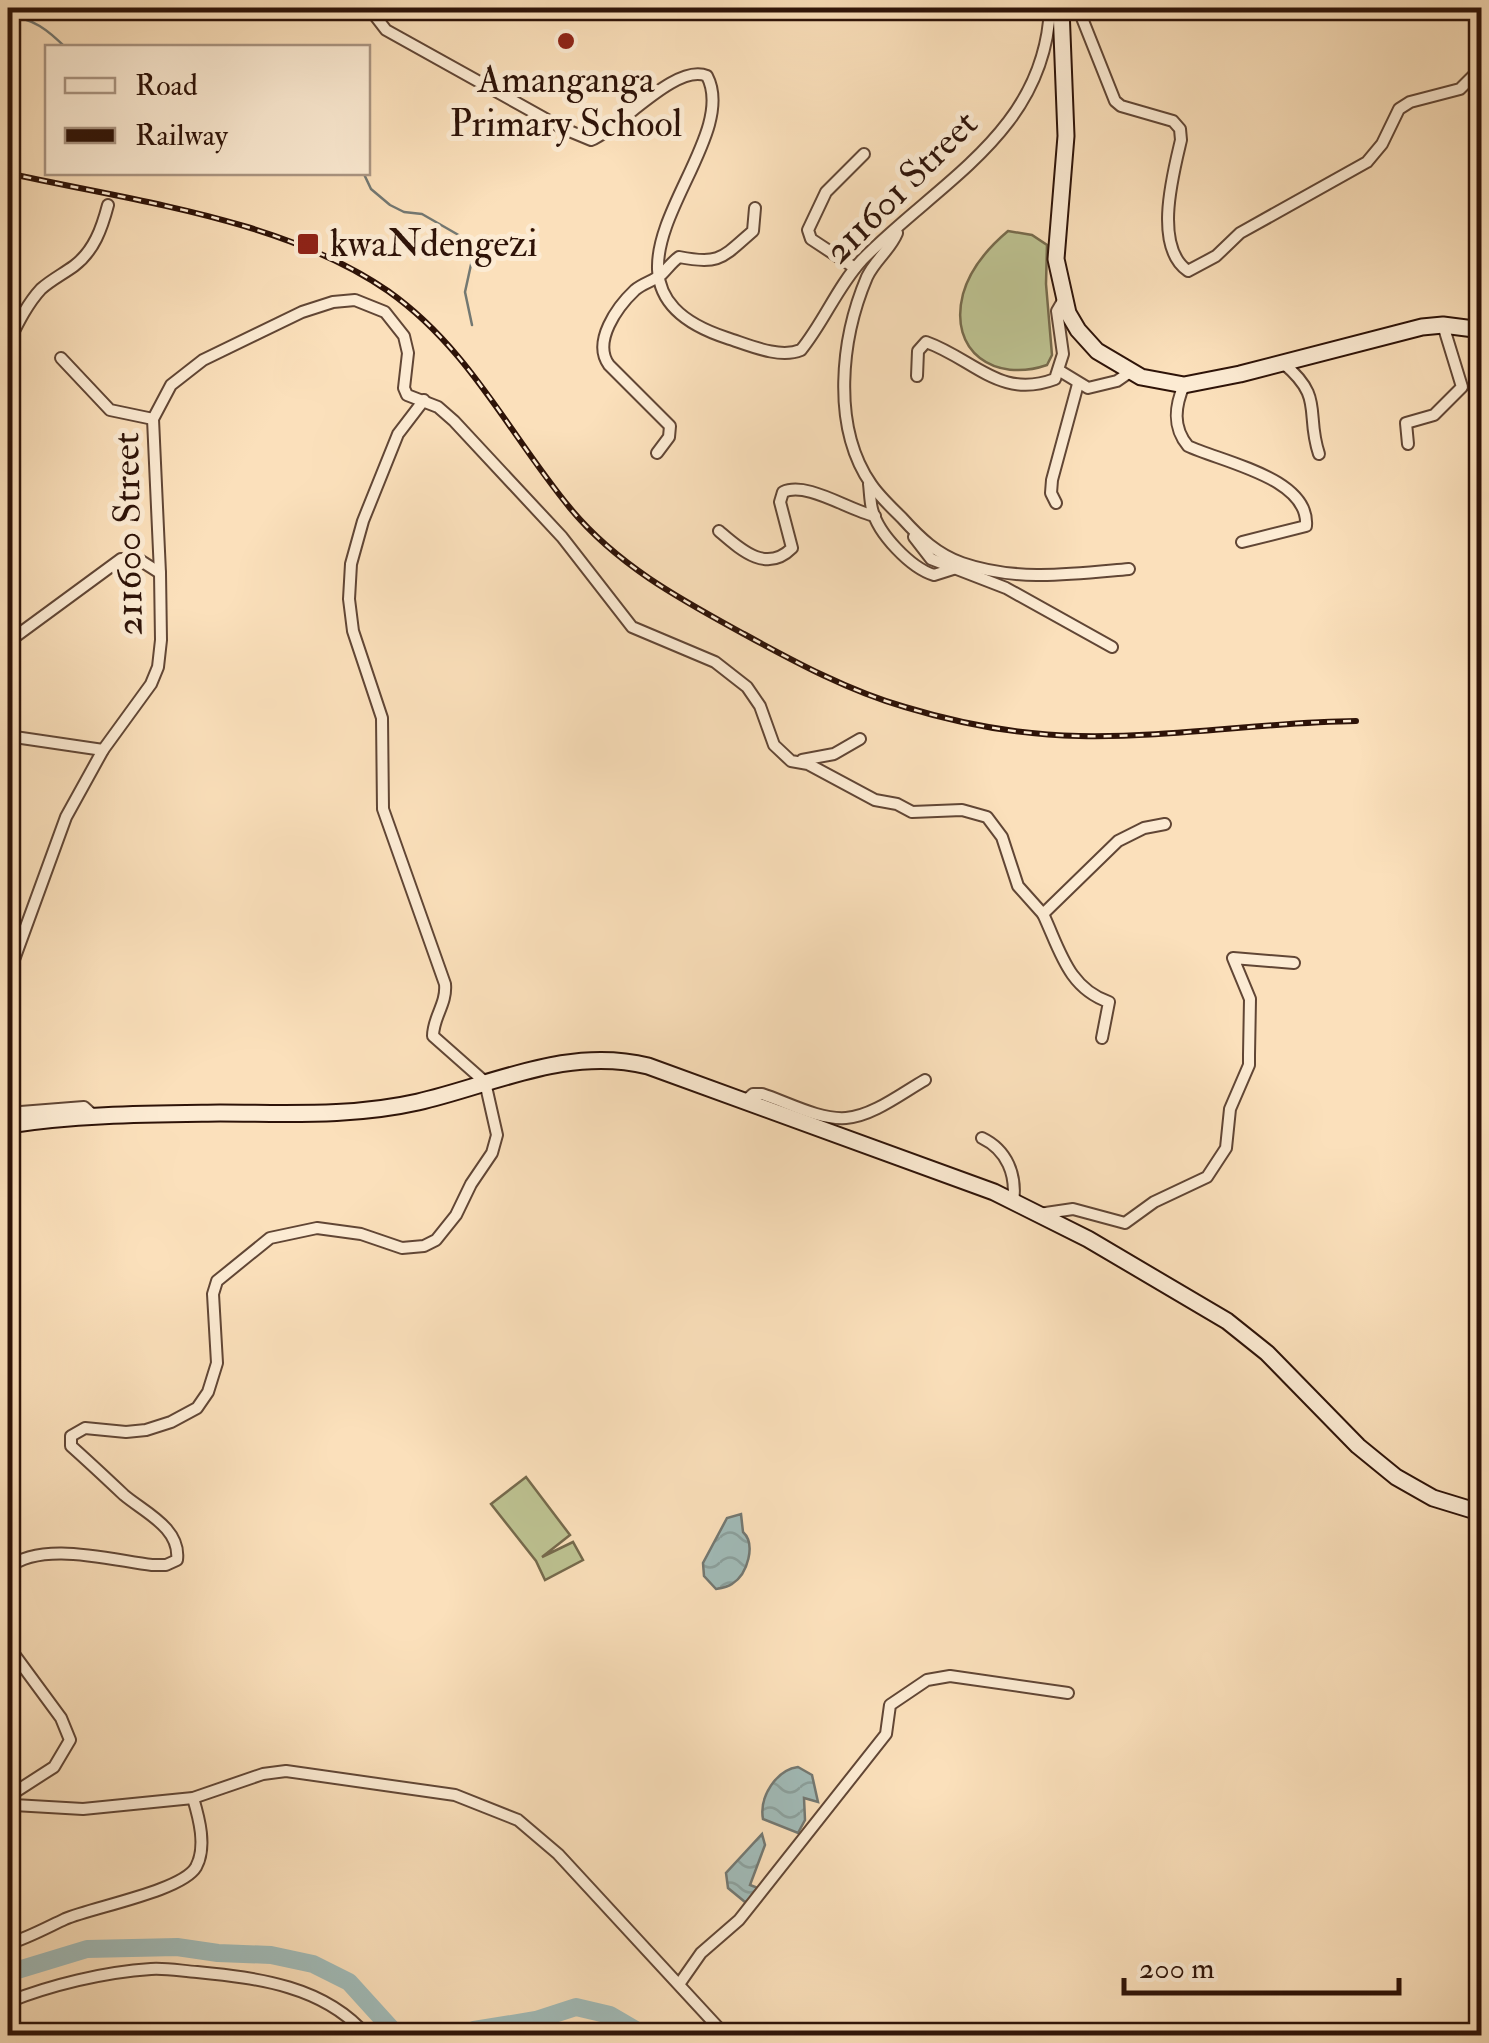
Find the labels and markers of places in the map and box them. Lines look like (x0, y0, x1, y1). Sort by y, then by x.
marker: Amanganga Primary School (555, 30, 577, 52)
place label: Amanganga Primary School (450, 56, 683, 148)
place label: kwaNdengezi (330, 220, 538, 268)
marker: kwaNdengezi (295, 231, 321, 257)

